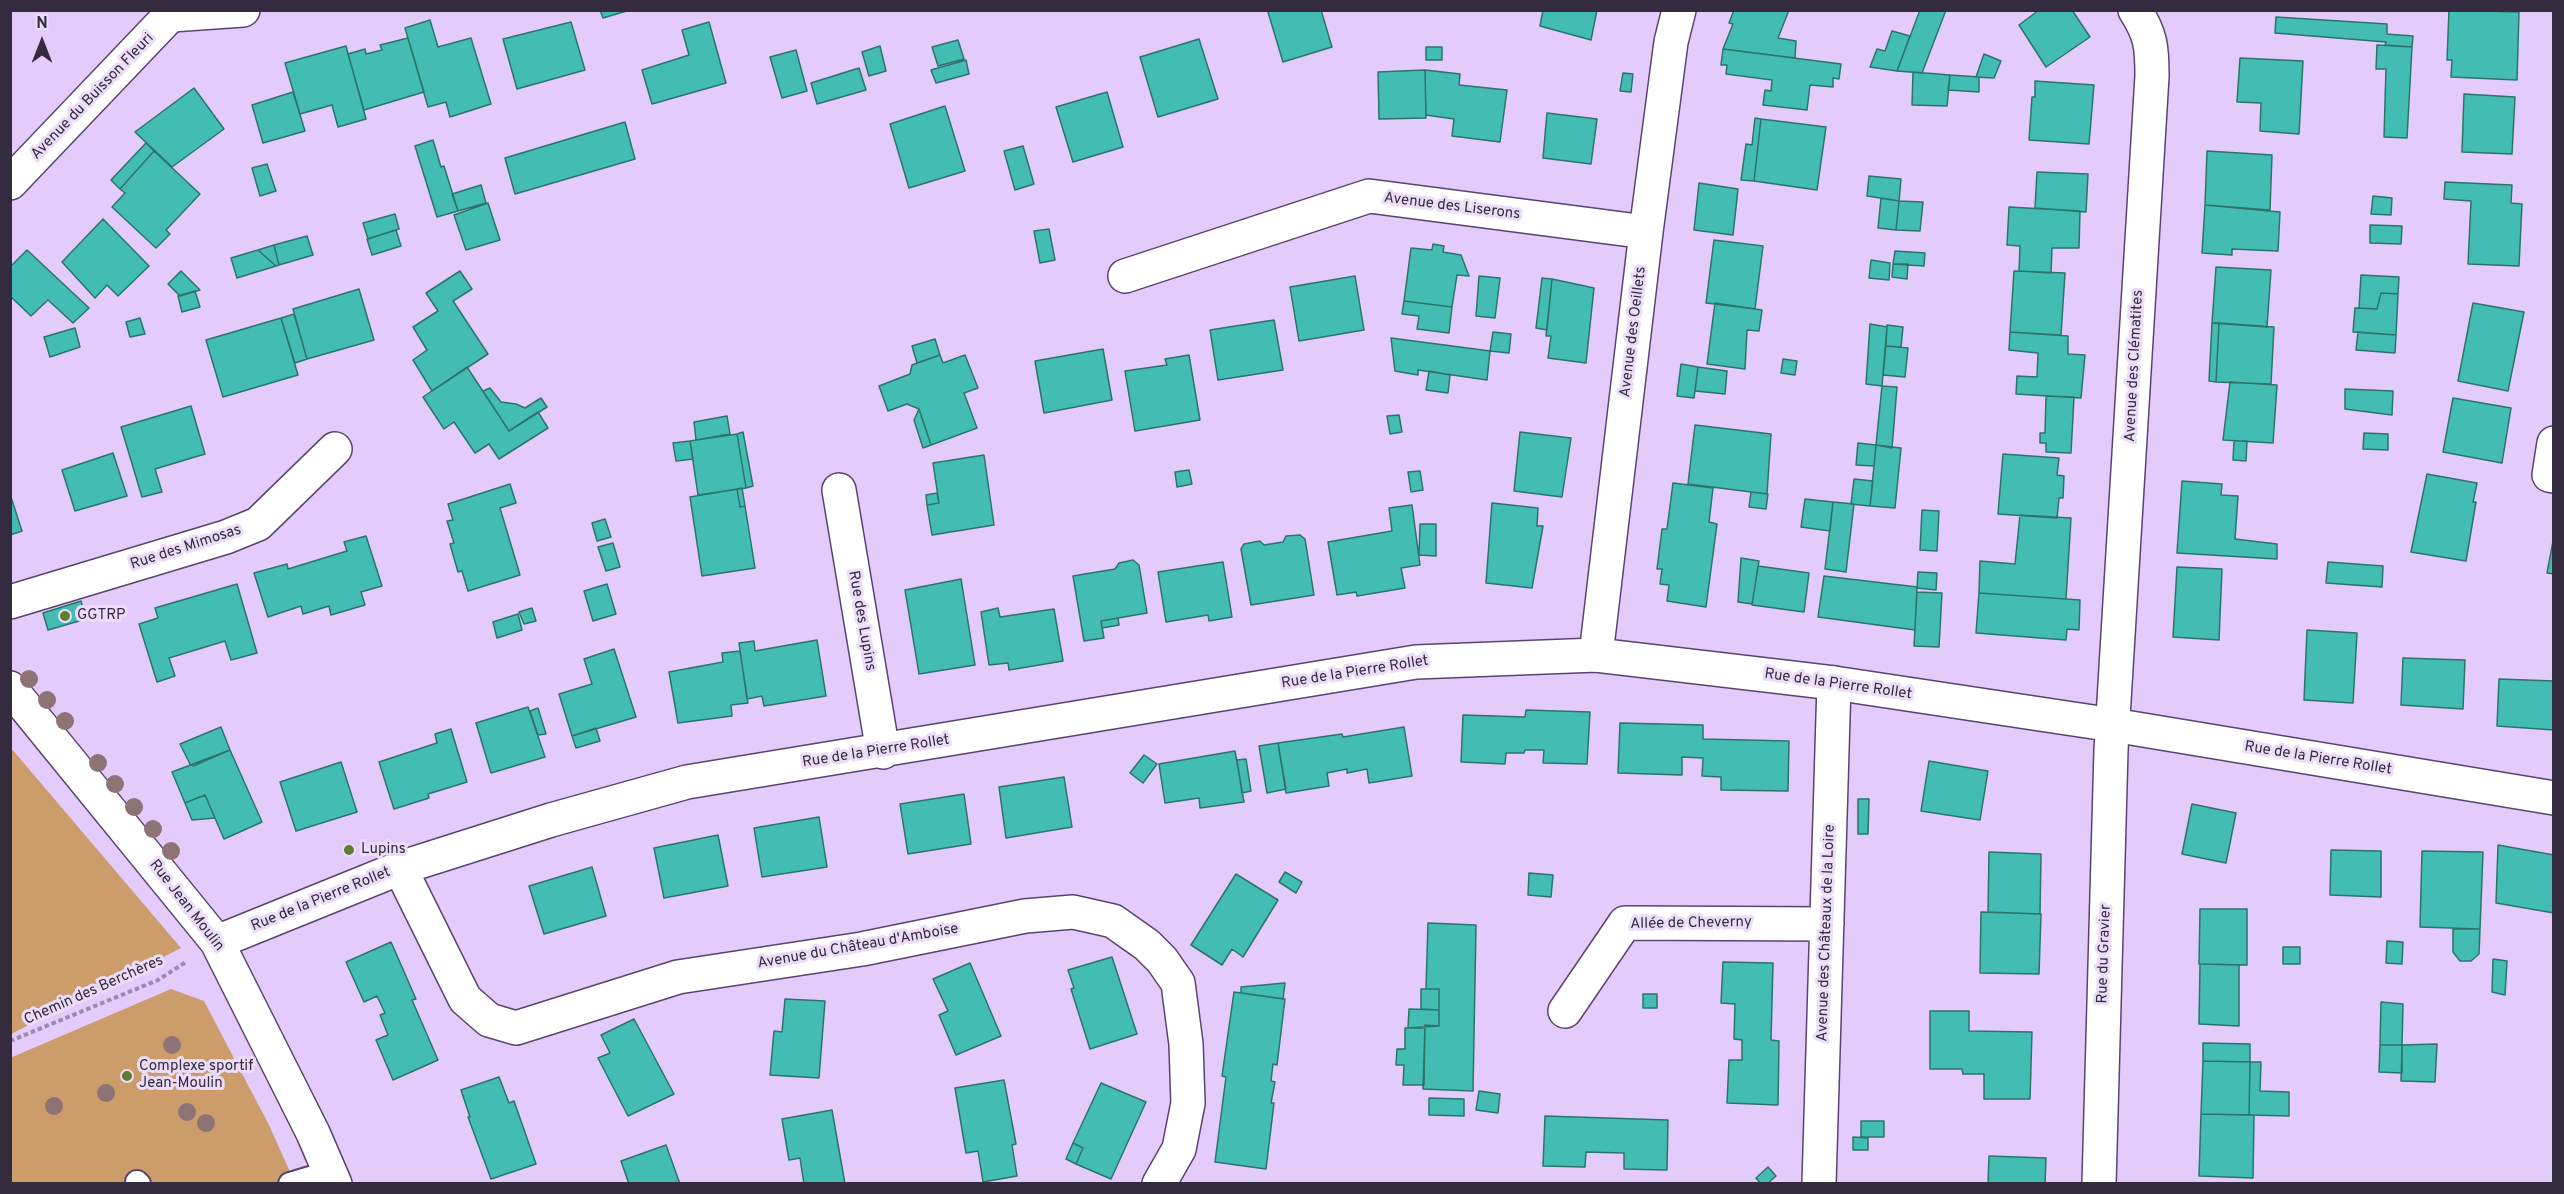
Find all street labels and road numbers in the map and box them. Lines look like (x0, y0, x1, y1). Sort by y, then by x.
street label: Avenue du Buisson Fleuri (28, 30, 158, 164)
street label: Avenue des Liserons (1383, 190, 1521, 224)
street label: Avenue des Oeillets (1617, 266, 1651, 398)
street label: Avenue des Clématites (2122, 289, 2148, 443)
street label: Rue des Mimosas (128, 522, 244, 574)
street label: Rue des Lupins (843, 570, 879, 672)
street label: Rue de la Pierre Rollet (1280, 652, 1430, 694)
street label: Rue de la Pierre Rollet (1763, 666, 1913, 704)
street label: Rue de la Pierre Rollet (801, 731, 951, 773)
street label: Rue de la Pierre Rollet (2243, 738, 2393, 780)
street label: Avenue des Châteaux de la Loire (1814, 824, 1840, 1042)
street label: Rue Jean Moulin (145, 857, 227, 955)
street label: Rue de la Pierre Rollet (249, 864, 393, 936)
street label: Rue du Gravier (2094, 904, 2116, 1004)
street label: Allée de Cheverny (1630, 914, 1752, 934)
street label: Avenue du Château d'Amboise (756, 920, 960, 974)
street label: Chemin des Berchères (22, 952, 166, 1030)

